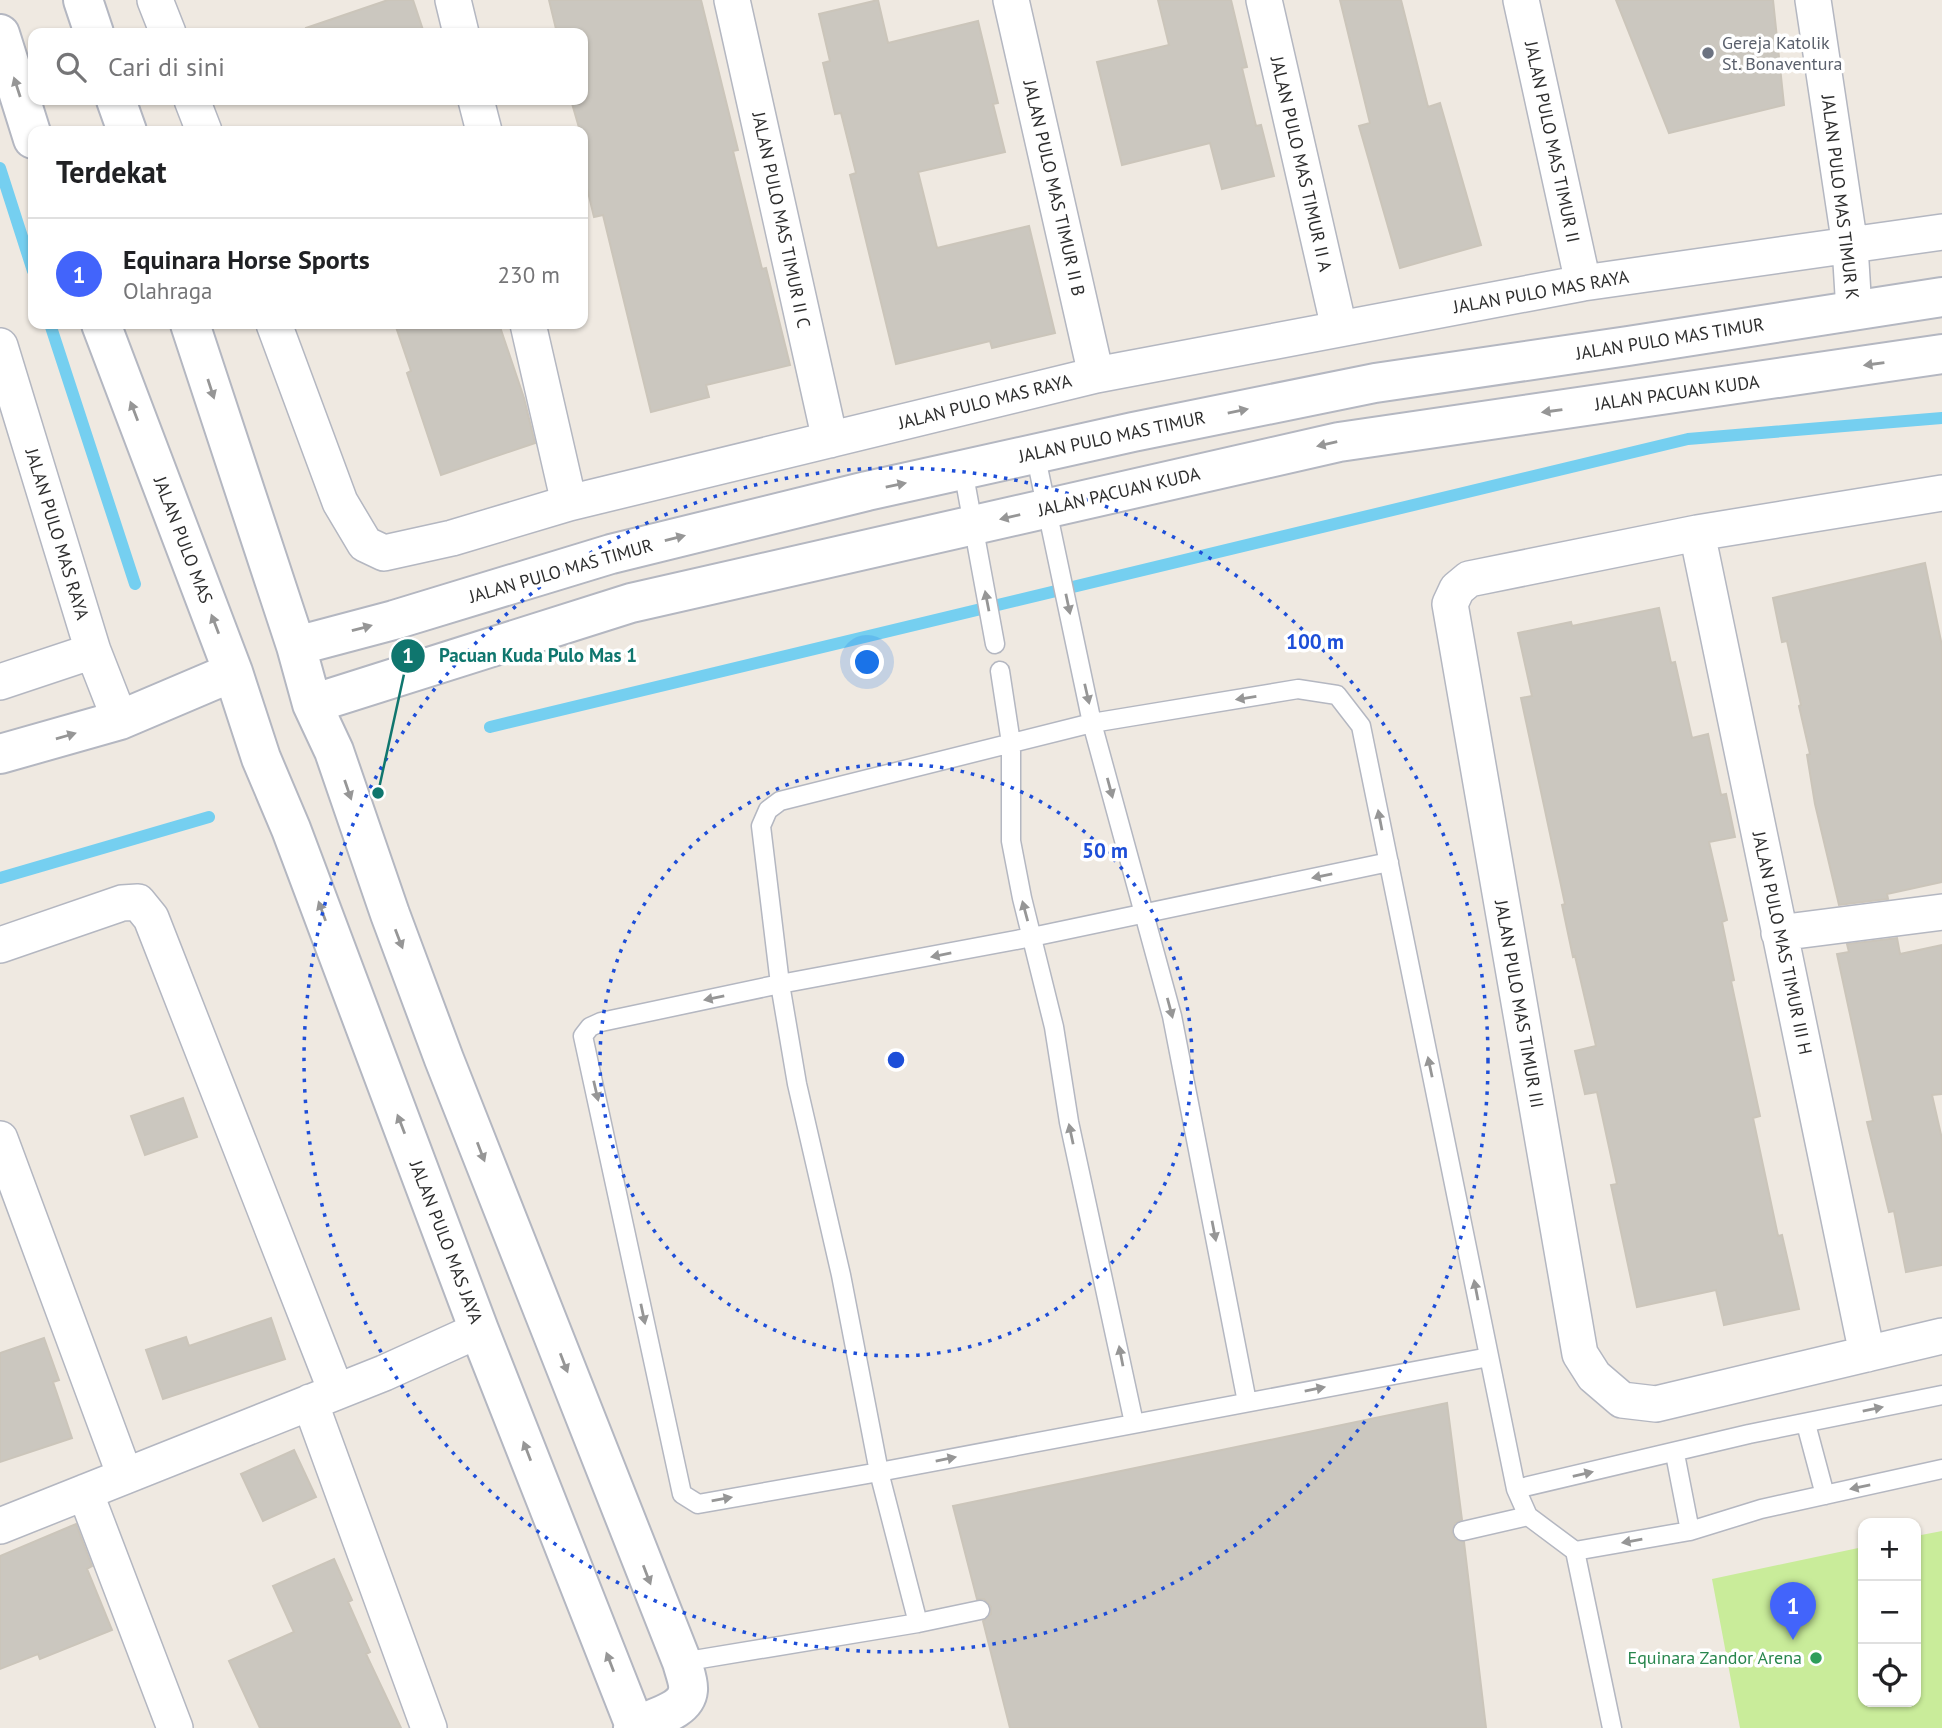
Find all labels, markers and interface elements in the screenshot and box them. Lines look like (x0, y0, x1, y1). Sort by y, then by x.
search box (28, 28, 588, 105)
place label: Gereja Katolik St. Bonaventura (1722, 31, 1842, 75)
street label: JALAN PULO MAS TIMUR II (1520, 38, 1585, 245)
marker: Gereja Katolik St. Bonaventura (1700, 45, 1716, 61)
icon: search (52, 48, 90, 86)
text: Cari di sini (108, 50, 225, 83)
street label: JALAN PULO MAS TIMUR II A (1265, 53, 1338, 274)
one-way arrow (11, 76, 21, 97)
street label: JALAN PULO MAS TIMUR II B (1018, 77, 1091, 298)
street label: JALAN PULO MAS TIMUR K (1816, 92, 1864, 301)
street label: JALAN PULO MAS TIMUR II C (747, 109, 816, 330)
text: Terdekat (56, 152, 166, 191)
text: Equinara Horse Sports (123, 243, 370, 276)
text: 1 (72, 260, 86, 289)
text: 230 m (498, 260, 560, 289)
street label: JALAN PULO MAS RAYA (1450, 265, 1631, 318)
text: Olahraga (123, 276, 212, 305)
street label: JALAN PULO MAS TIMUR (1573, 312, 1766, 365)
one-way arrow (1863, 359, 1885, 370)
street label: JALAN PULO MAS RAYA (895, 369, 1074, 434)
street label: JALAN PACUAN KUDA (1592, 370, 1761, 416)
one-way arrow (206, 378, 217, 399)
one-way arrow (128, 400, 139, 421)
street label: JALAN PULO MAS TIMUR (1016, 405, 1208, 468)
one-way arrow (1227, 405, 1249, 416)
one-way arrow (1541, 406, 1563, 417)
one-way arrow (1316, 439, 1338, 450)
street label: JALAN PULO MAS RAYA (20, 445, 95, 623)
street label: JALAN PACUAN KUDA (1035, 462, 1203, 522)
street label: JALAN PULO MAS (148, 472, 218, 606)
one-way arrow (885, 479, 907, 490)
one-way arrow (999, 511, 1021, 522)
street label: JALAN PULO MAS TIMUR (465, 533, 656, 608)
one-way arrow (664, 533, 686, 544)
one-way arrow (981, 590, 992, 612)
one-way arrow (1063, 593, 1074, 615)
one-way arrow (209, 613, 220, 634)
one-way arrow (352, 623, 373, 633)
text: 100 m (1286, 628, 1344, 655)
callout: Pacuan Kuda Pulo Mas 1 (390, 636, 651, 676)
text: 1 (402, 642, 414, 669)
text: Pacuan Kuda Pulo Mas 1 (439, 643, 637, 667)
your location (850, 645, 884, 679)
one-way arrow (1082, 683, 1093, 705)
one-way arrow (1234, 693, 1256, 704)
one-way arrow (55, 730, 76, 740)
one-way arrow (1106, 778, 1116, 799)
one-way arrow (342, 779, 353, 800)
one-way arrow (1375, 809, 1386, 831)
street label: JALAN PULO MAS TIMUR III H (1747, 828, 1817, 1057)
text: 50 m (1082, 837, 1128, 864)
one-way arrow (1311, 870, 1333, 881)
street label: JALAN PULO MAS TIMUR III (1490, 897, 1549, 1110)
one-way arrow (316, 900, 327, 921)
one-way arrow (1019, 900, 1030, 922)
one-way arrow (394, 929, 405, 950)
one-way arrow (930, 949, 952, 960)
one-way arrow (703, 993, 725, 1004)
one-way arrow (1165, 998, 1175, 1019)
centre of rings (884, 1048, 908, 1072)
one-way arrow (1425, 1056, 1436, 1078)
one-way arrow (590, 1080, 601, 1102)
one-way arrow (396, 1113, 407, 1134)
one-way arrow (1066, 1123, 1077, 1145)
one-way arrow (475, 1141, 486, 1162)
street label: JALAN PULO MAS JAYA (404, 1156, 488, 1327)
one-way arrow (1208, 1220, 1219, 1242)
one-way arrow (1470, 1279, 1481, 1301)
one-way arrow (638, 1303, 649, 1325)
one-way arrow (1115, 1345, 1126, 1367)
one-way arrow (559, 1353, 570, 1374)
one-way arrow (1304, 1383, 1326, 1394)
one-way arrow (1862, 1404, 1884, 1415)
one-way arrow (521, 1440, 532, 1461)
one-way arrow (935, 1454, 957, 1465)
one-way arrow (1572, 1469, 1594, 1480)
one-way arrow (1849, 1482, 1871, 1493)
one-way arrow (711, 1493, 733, 1504)
map controls (1858, 1518, 1921, 1707)
button: + (1858, 1518, 1921, 1581)
one-way arrow (1621, 1536, 1643, 1547)
one-way arrow (642, 1565, 653, 1586)
button: − (1858, 1581, 1921, 1644)
pin: 1 (1770, 1582, 1816, 1640)
button: locate (1858, 1644, 1921, 1707)
place label: Equinara Zandor Arena (1627, 1646, 1802, 1669)
marker: Equinara Zandor Arena (1808, 1650, 1824, 1666)
one-way arrow (605, 1652, 616, 1673)

